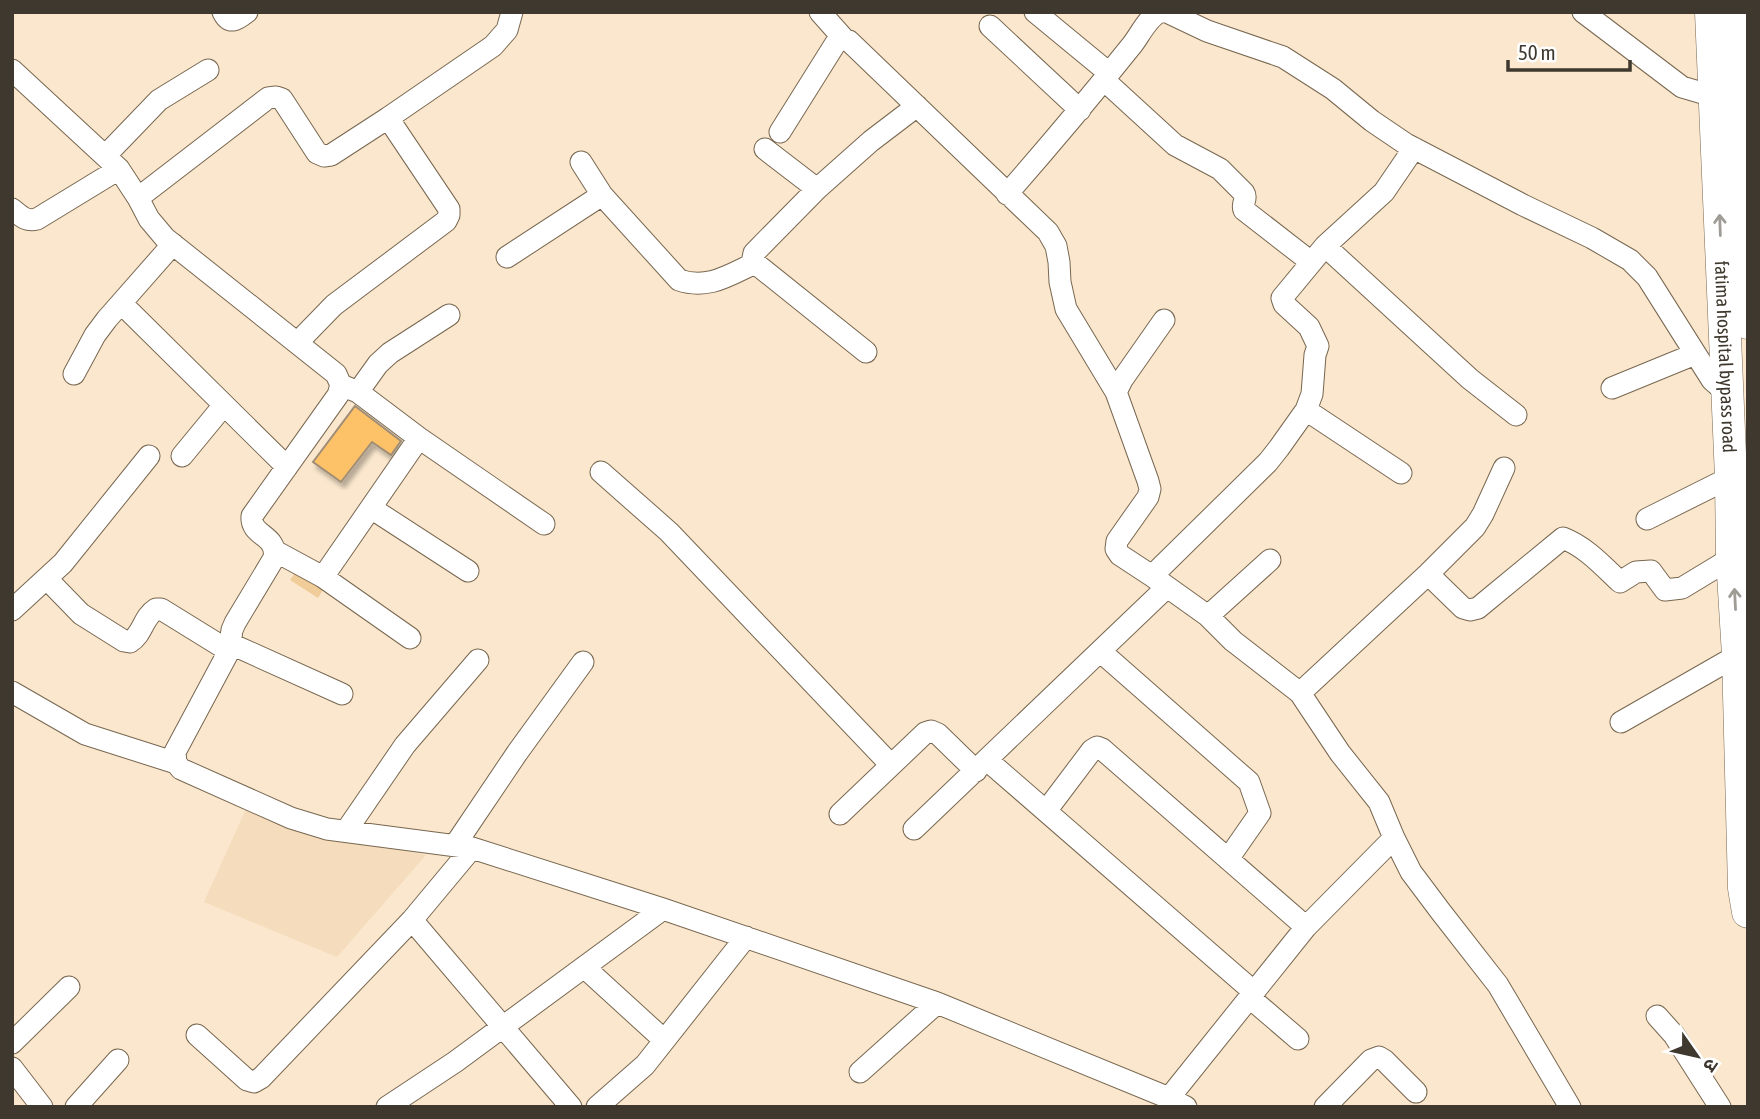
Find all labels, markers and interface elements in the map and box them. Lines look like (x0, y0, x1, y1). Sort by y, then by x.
scale bar (1508, 28, 1630, 72)
text: 50 m (1518, 40, 1556, 64)
one-way arrow (1714, 214, 1727, 237)
street label: fatima hospital bypass road (1711, 260, 1741, 453)
one-way arrow (1728, 588, 1741, 611)
north arrow (1662, 1021, 1732, 1091)
text: उ (1698, 1055, 1723, 1077)

